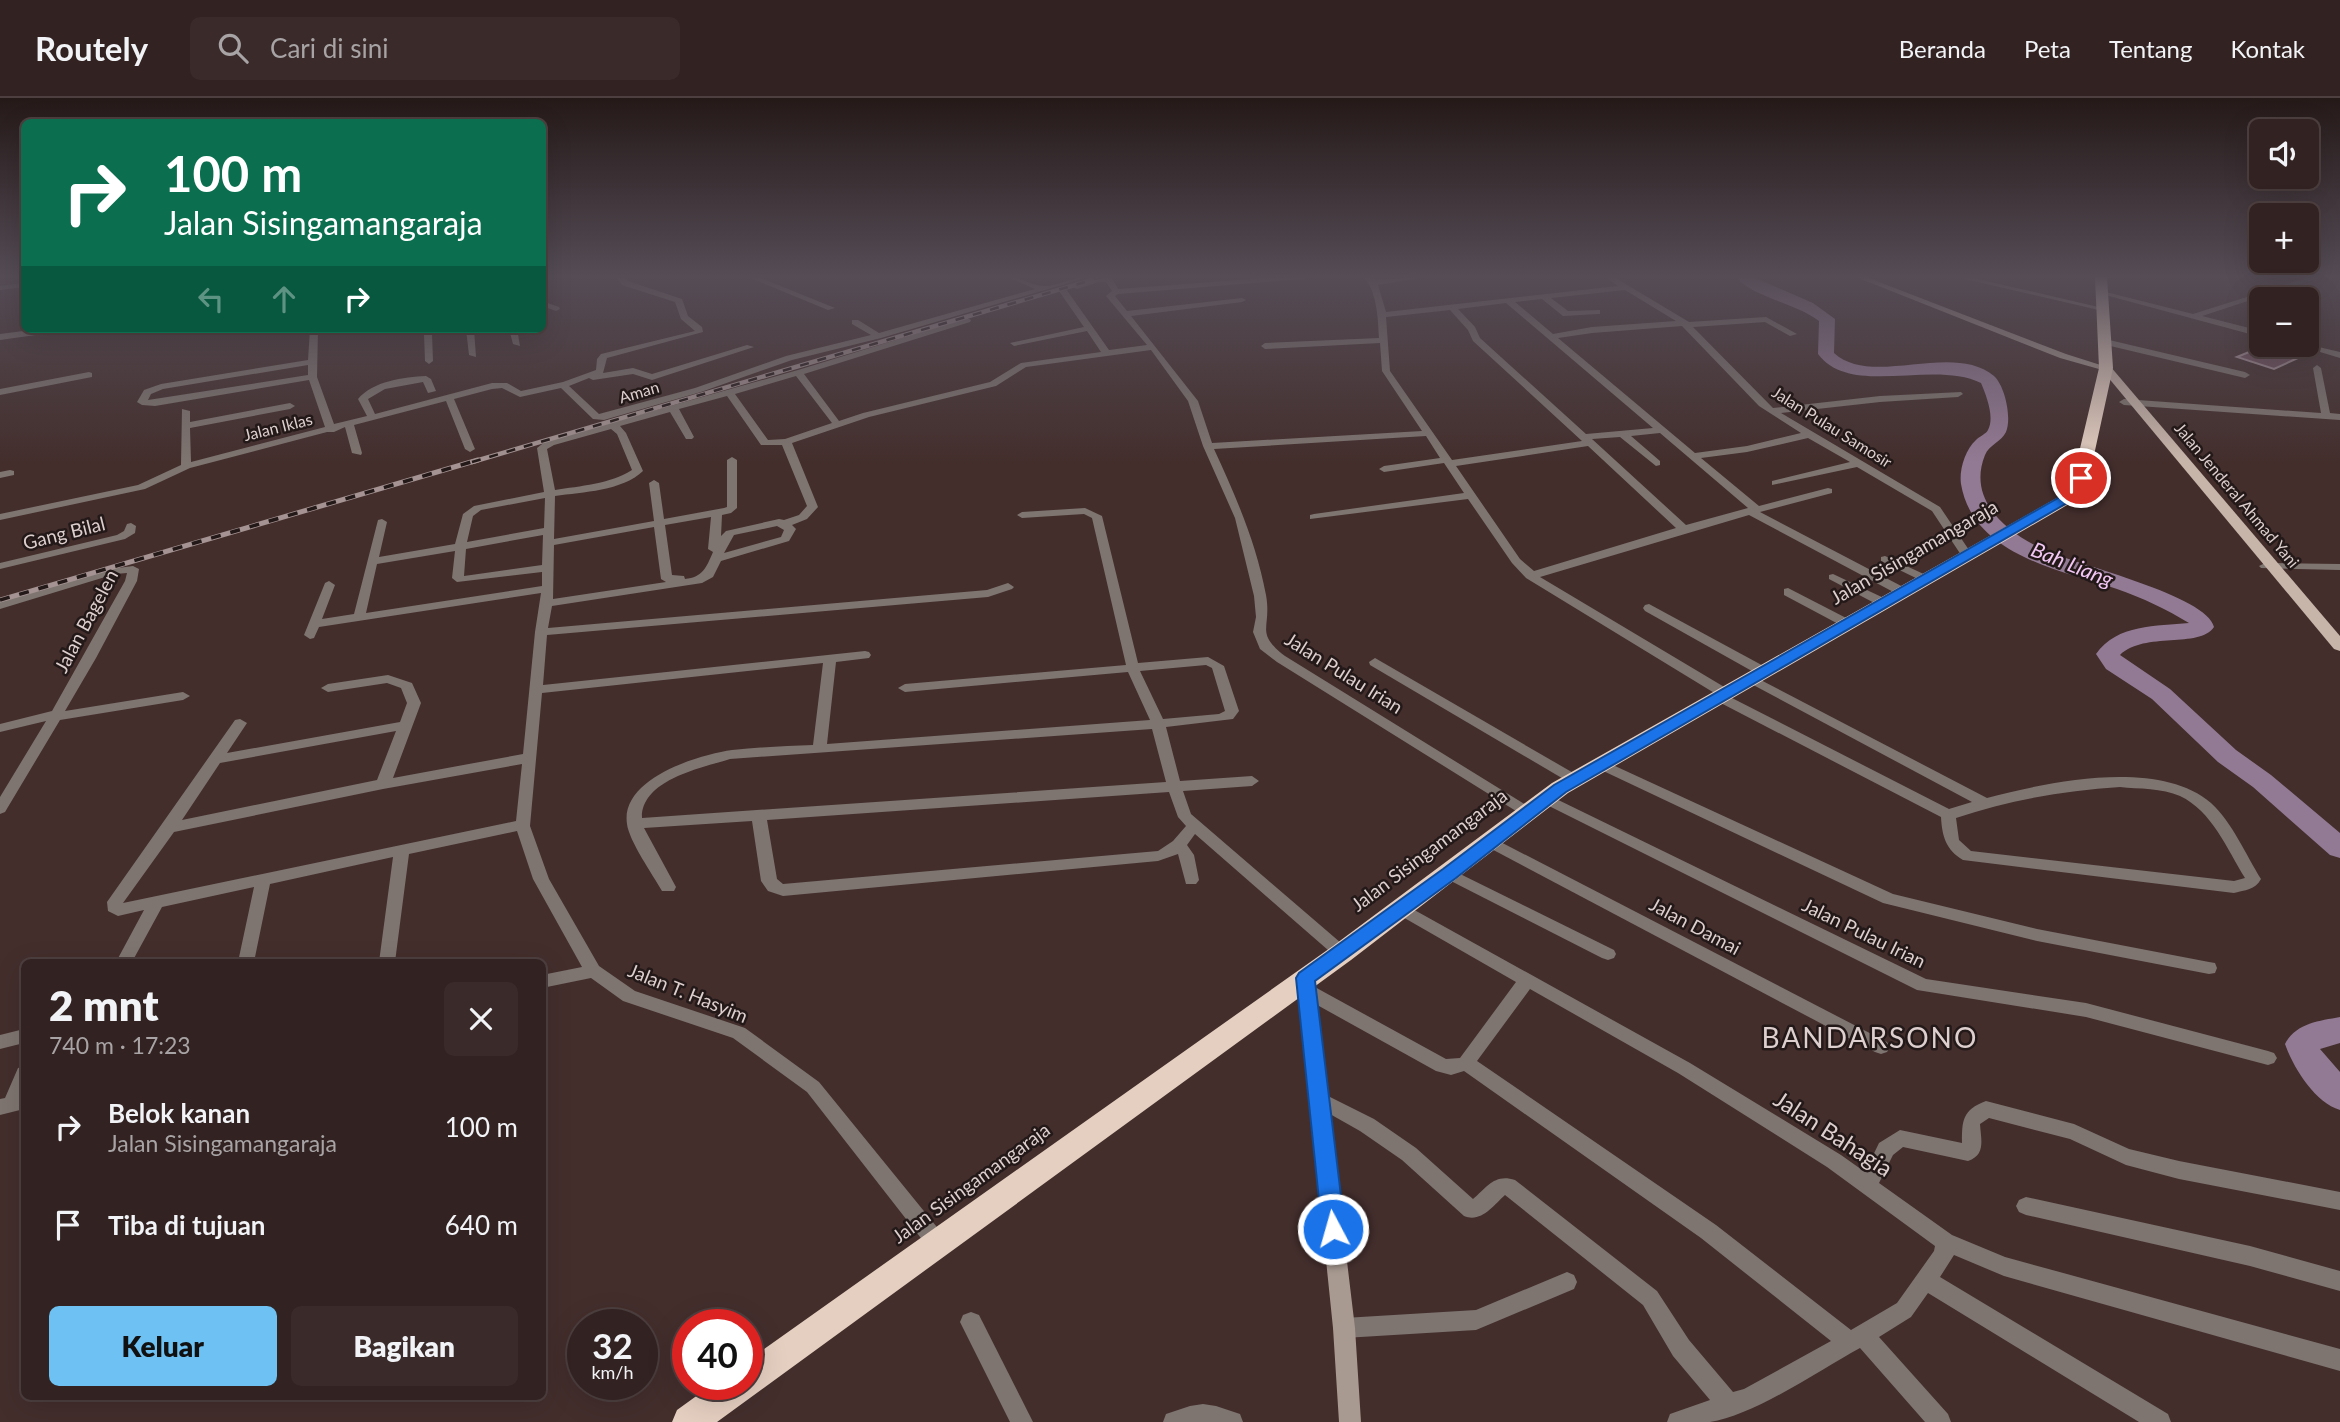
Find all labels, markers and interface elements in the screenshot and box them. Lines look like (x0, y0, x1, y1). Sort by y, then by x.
search box (190, 17, 680, 80)
text: Routely (35, 28, 148, 68)
icon: search (214, 29, 252, 67)
text: Cari di sini (270, 32, 388, 64)
text: Beranda (1899, 34, 1986, 63)
text: Peta (2024, 34, 2071, 63)
text: Tentang (2109, 34, 2192, 63)
text: Kontak (2230, 34, 2305, 63)
map controls (2249, 119, 2319, 357)
button: sound (2249, 119, 2319, 189)
text: 100 m (164, 144, 302, 202)
icon: right (49, 147, 140, 238)
text: Jalan Sisingamangaraja (164, 203, 483, 242)
button: + (2249, 203, 2319, 273)
icon: left (192, 280, 230, 318)
icon: ahead (265, 280, 303, 318)
icon: right (338, 280, 376, 318)
button: − (2249, 287, 2319, 357)
street label: Aman (617, 377, 661, 406)
street label: Jalan Pulau Samosir (1769, 382, 1896, 471)
street label: Jalan Iklas (241, 409, 314, 444)
street label: Jalan Jenderal Ahmad Yani (2171, 418, 2304, 571)
pin (2051, 448, 2111, 508)
icon: arrive (2062, 459, 2100, 497)
street label: Jalan Sisingamangaraja (1826, 494, 2001, 609)
street label: Gang Bilal (21, 511, 107, 554)
water label: Bah Liang (2028, 536, 2118, 592)
street label: Jalan Bagelen (49, 566, 122, 676)
street label: Jalan Pulau Irian (1281, 627, 1407, 718)
street label: Jalan Sisingamangaraja (1346, 783, 1511, 916)
street label: Jalan Damai (1646, 892, 1745, 959)
street label: Jalan Pulau Irian (1799, 893, 1930, 972)
street label: Jalan T. Hasyim (625, 958, 751, 1027)
text: 2 mnt (49, 980, 159, 1030)
button: close (444, 982, 518, 1056)
district label: BANDARSONO (1762, 1020, 1978, 1054)
text: 740 m · 17:23 (49, 1031, 191, 1059)
street label: Jalan Bahagia (1769, 1085, 1898, 1182)
text: Belok kanan (108, 1097, 250, 1129)
icon: right (49, 1108, 87, 1146)
text: 100 m (445, 1111, 518, 1143)
street label: Jalan Sisingamangaraja (887, 1118, 1054, 1247)
text: Jalan Sisingamangaraja (108, 1129, 337, 1157)
position arrow (1296, 1192, 1370, 1266)
icon: arrive (49, 1206, 87, 1244)
text: Tiba di tujuan (108, 1209, 266, 1241)
text: 640 m (445, 1209, 518, 1241)
button: Keluar (49, 1306, 277, 1386)
button: Bagikan (291, 1306, 518, 1386)
speed limit sign: 40 (672, 1309, 763, 1400)
text: 32 (592, 1324, 633, 1366)
text: km/h (591, 1361, 634, 1383)

